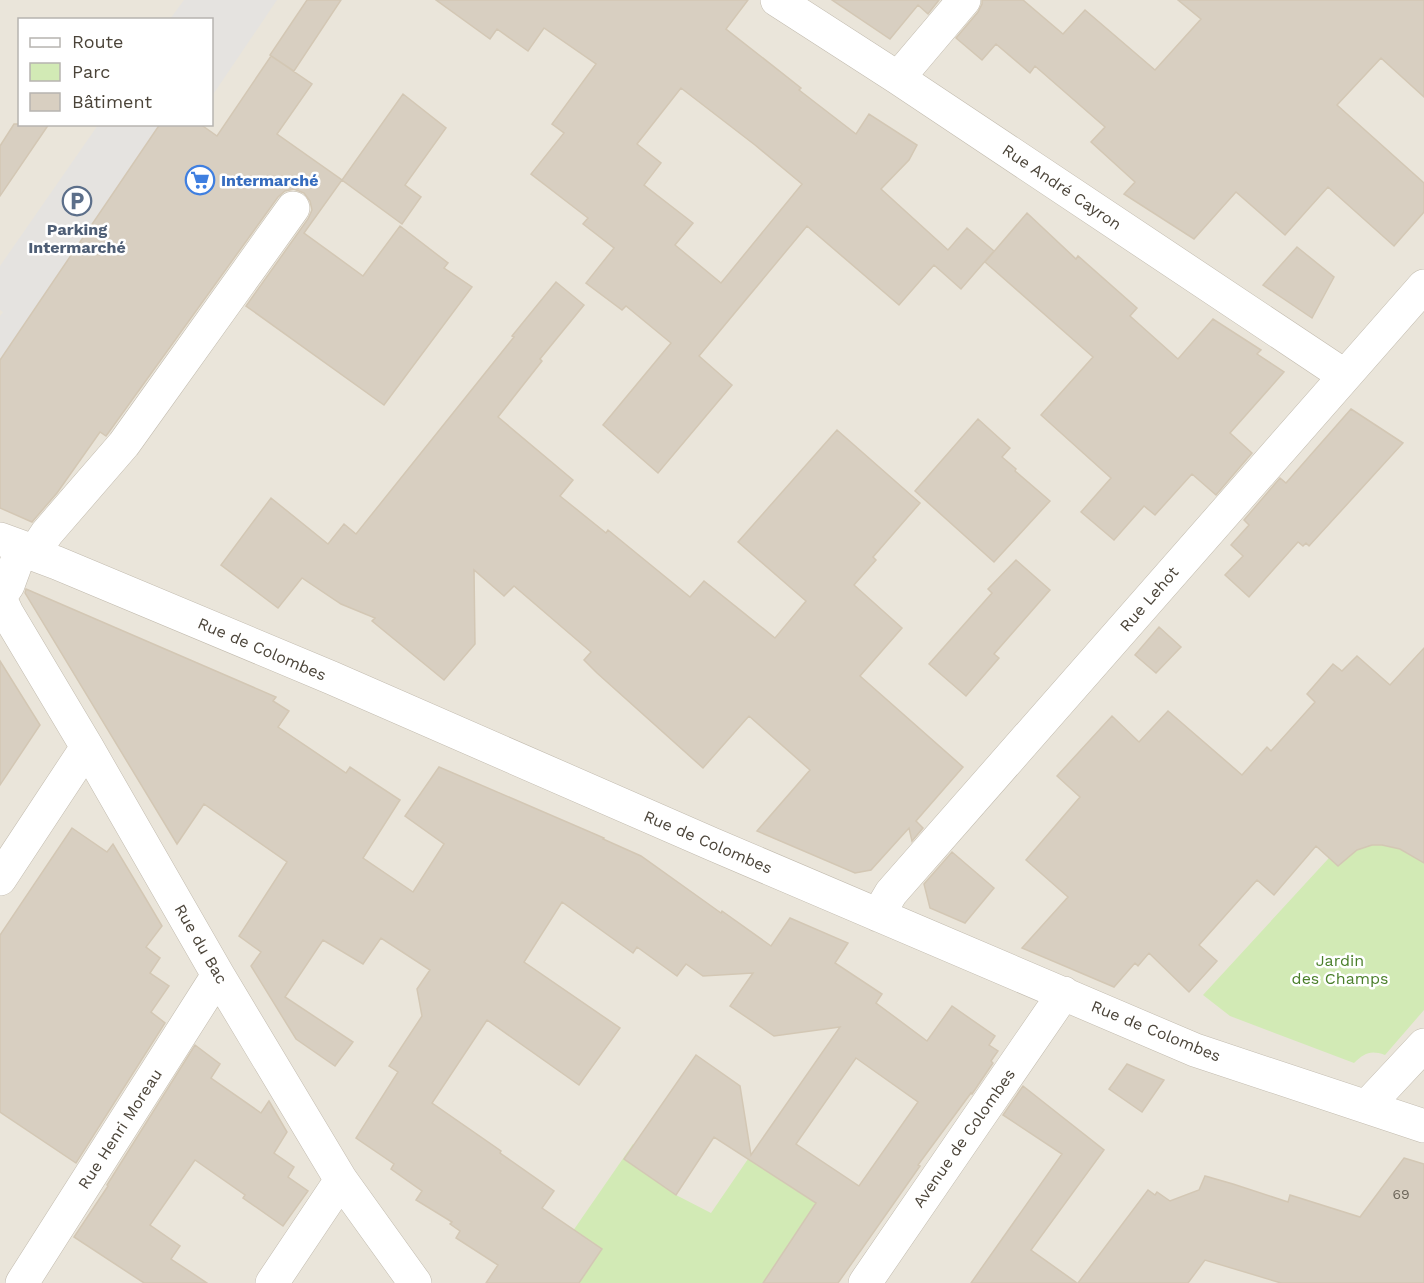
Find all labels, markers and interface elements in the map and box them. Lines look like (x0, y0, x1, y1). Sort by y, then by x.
legend (18, 18, 213, 126)
text: Route (72, 31, 124, 52)
text: Parc (72, 61, 110, 82)
text: Bâtiment (72, 91, 152, 112)
street label: Rue André Cayron (999, 140, 1125, 234)
supermarket icon: Intermarché (184, 164, 216, 196)
place label: Intermarché (221, 171, 318, 190)
parking icon: Parking Intermarché (61, 185, 93, 217)
place label: Parking Intermarché (28, 220, 126, 257)
street label: Rue Lehot (1116, 562, 1182, 635)
street label: Rue de Colombes (195, 613, 329, 685)
street label: Rue de Colombes (641, 806, 775, 878)
street label: Rue du Bac (171, 901, 231, 987)
park label: Jardin des Champs (1292, 951, 1388, 988)
street label: Rue de Colombes (1089, 996, 1223, 1066)
street label: Rue Henri Moreau (74, 1065, 166, 1193)
street label: Avenue de Colombes (909, 1065, 1019, 1211)
house number: 69 (1392, 1186, 1410, 1202)

